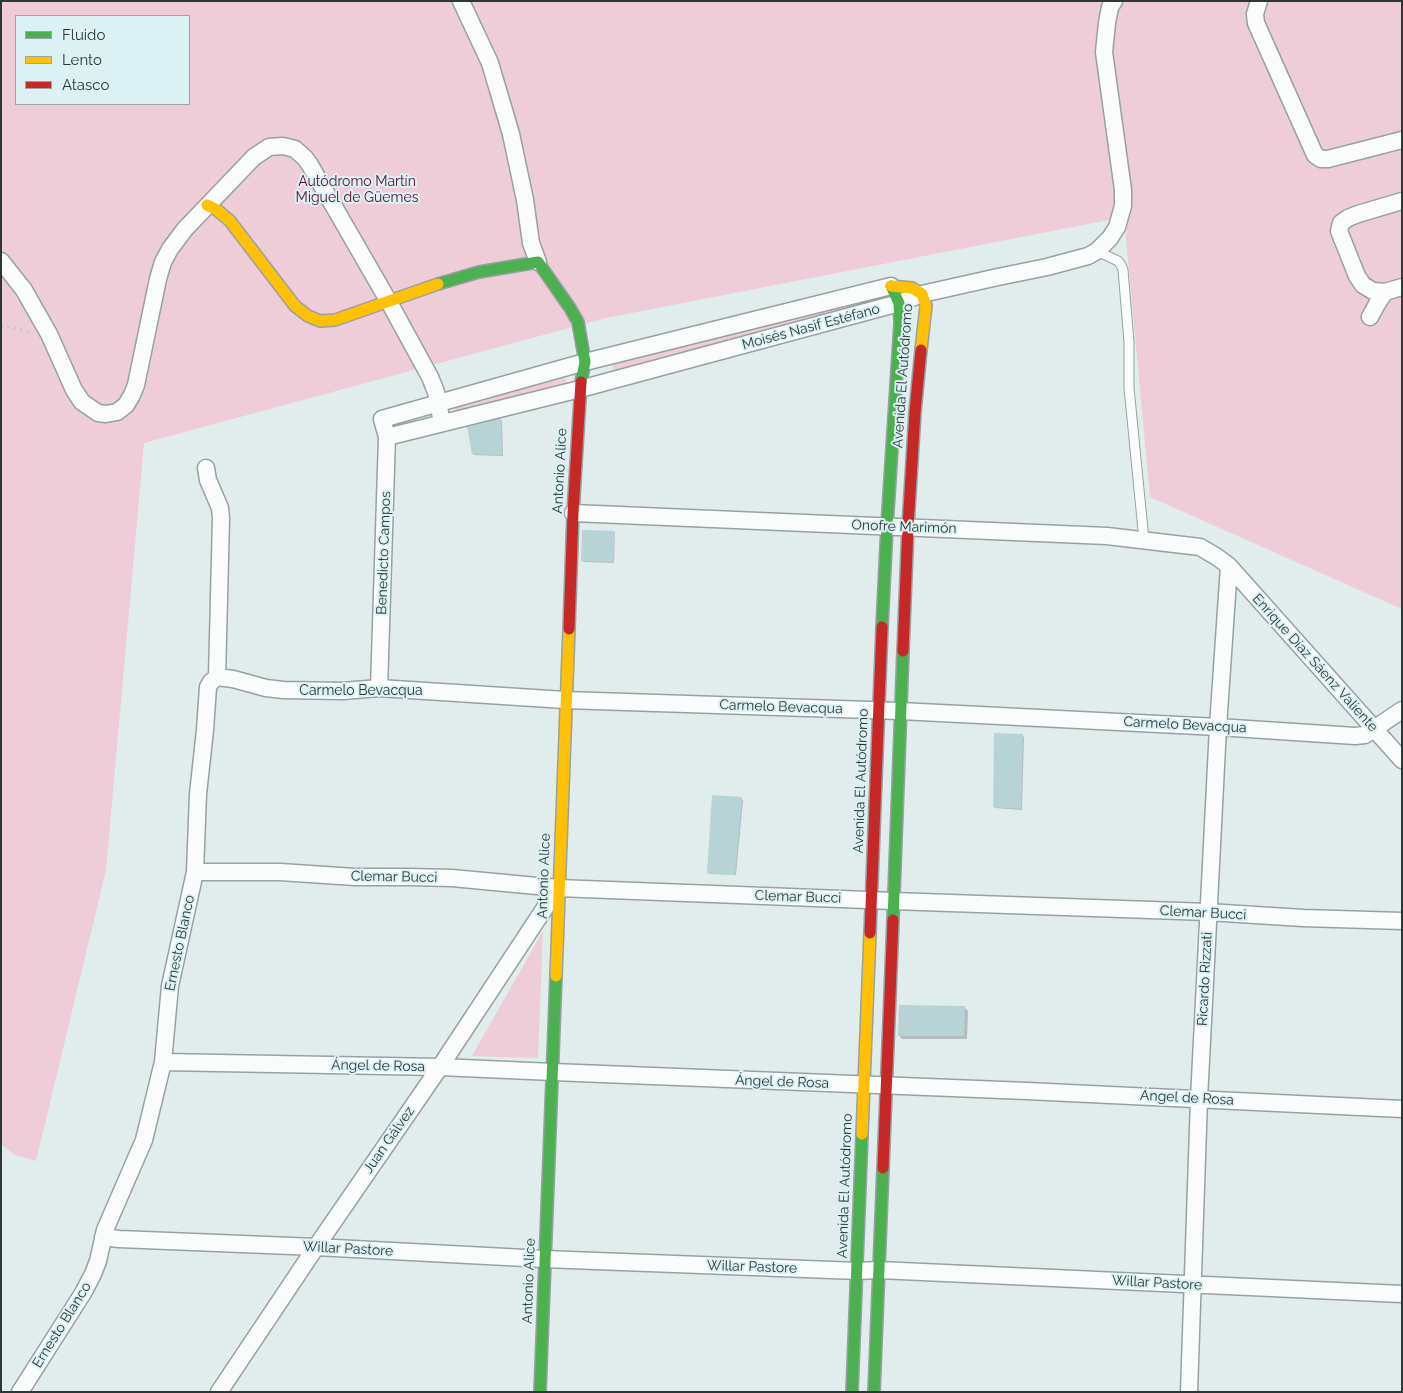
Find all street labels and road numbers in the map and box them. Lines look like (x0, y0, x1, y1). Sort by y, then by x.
street label: Moisés Nasif Estéfano (740, 301, 882, 353)
street label: Avenida El Autódromo (890, 303, 916, 449)
street label: Antonio Alice (549, 428, 571, 514)
street label: Benedicto Campos (373, 491, 395, 615)
street label: Onofre Marimón (851, 517, 957, 537)
street label: Enrique Díaz Sáenz Valiente (1249, 591, 1381, 735)
street label: Carmelo Bevacqua (299, 683, 423, 699)
street label: Carmelo Bevacqua (719, 696, 843, 718)
street label: Avenida El Autódromo (850, 708, 872, 854)
street label: Carmelo Bevacqua (1123, 713, 1247, 737)
street label: Antonio Alice (534, 833, 554, 919)
street label: Clemar Bucci (351, 868, 437, 886)
street label: Clemar Bucci (754, 887, 842, 907)
street label: Ernesto Blanco (162, 893, 198, 993)
street label: Clemar Bucci (1159, 902, 1247, 924)
street label: Ricardo Rizzati (1194, 932, 1216, 1026)
street label: Ángel de Rosa (331, 1057, 425, 1075)
street label: Ángel de Rosa (735, 1072, 829, 1092)
street label: Ángel de Rosa (1140, 1087, 1234, 1109)
street label: Juan Gálvez (360, 1103, 418, 1177)
street label: Avenida El Autódromo (834, 1113, 856, 1259)
street label: Willar Pastore (302, 1238, 394, 1260)
street label: Antonio Alice (519, 1238, 539, 1324)
street label: Willar Pastore (707, 1257, 797, 1277)
street label: Willar Pastore (1111, 1272, 1203, 1294)
street label: Ernesto Blanco (29, 1279, 95, 1371)

